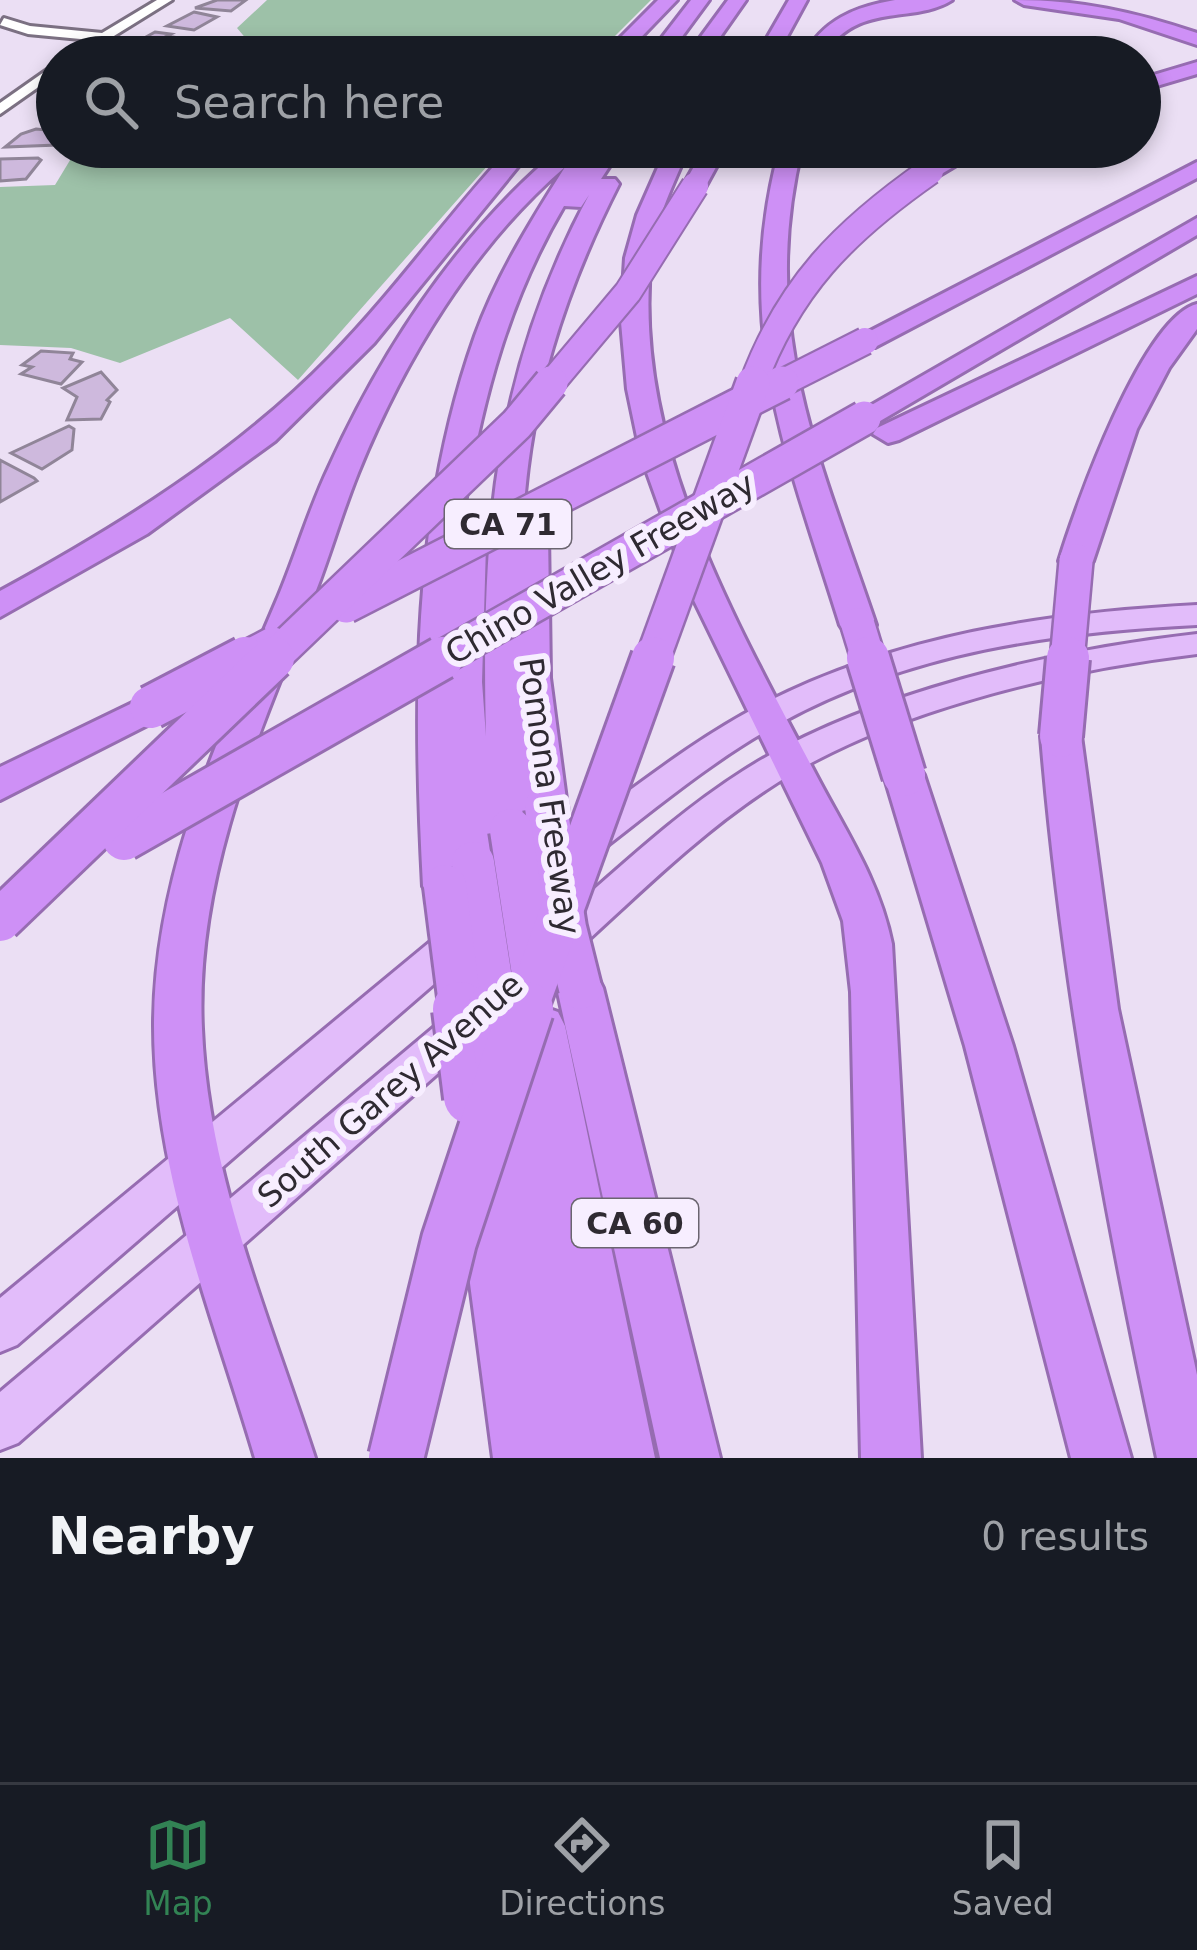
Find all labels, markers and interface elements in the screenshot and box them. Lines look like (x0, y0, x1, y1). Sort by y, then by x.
search box (36, 36, 1161, 168)
icon: search (78, 69, 144, 135)
text: Search here (174, 76, 444, 129)
street label: Chino Valley Freeway (439, 464, 761, 672)
road number: CA 71 (445, 500, 571, 548)
street label: Pomona Freeway (511, 655, 589, 937)
street label: South Garey Avenue (250, 964, 530, 1216)
road number: CA 60 (572, 1199, 698, 1247)
text: Nearby (48, 1507, 255, 1566)
text: 0 results (981, 1514, 1149, 1559)
tab: Map (143, 1812, 213, 1923)
tab: Directions (499, 1812, 665, 1923)
tab: Saved (952, 1812, 1054, 1923)

